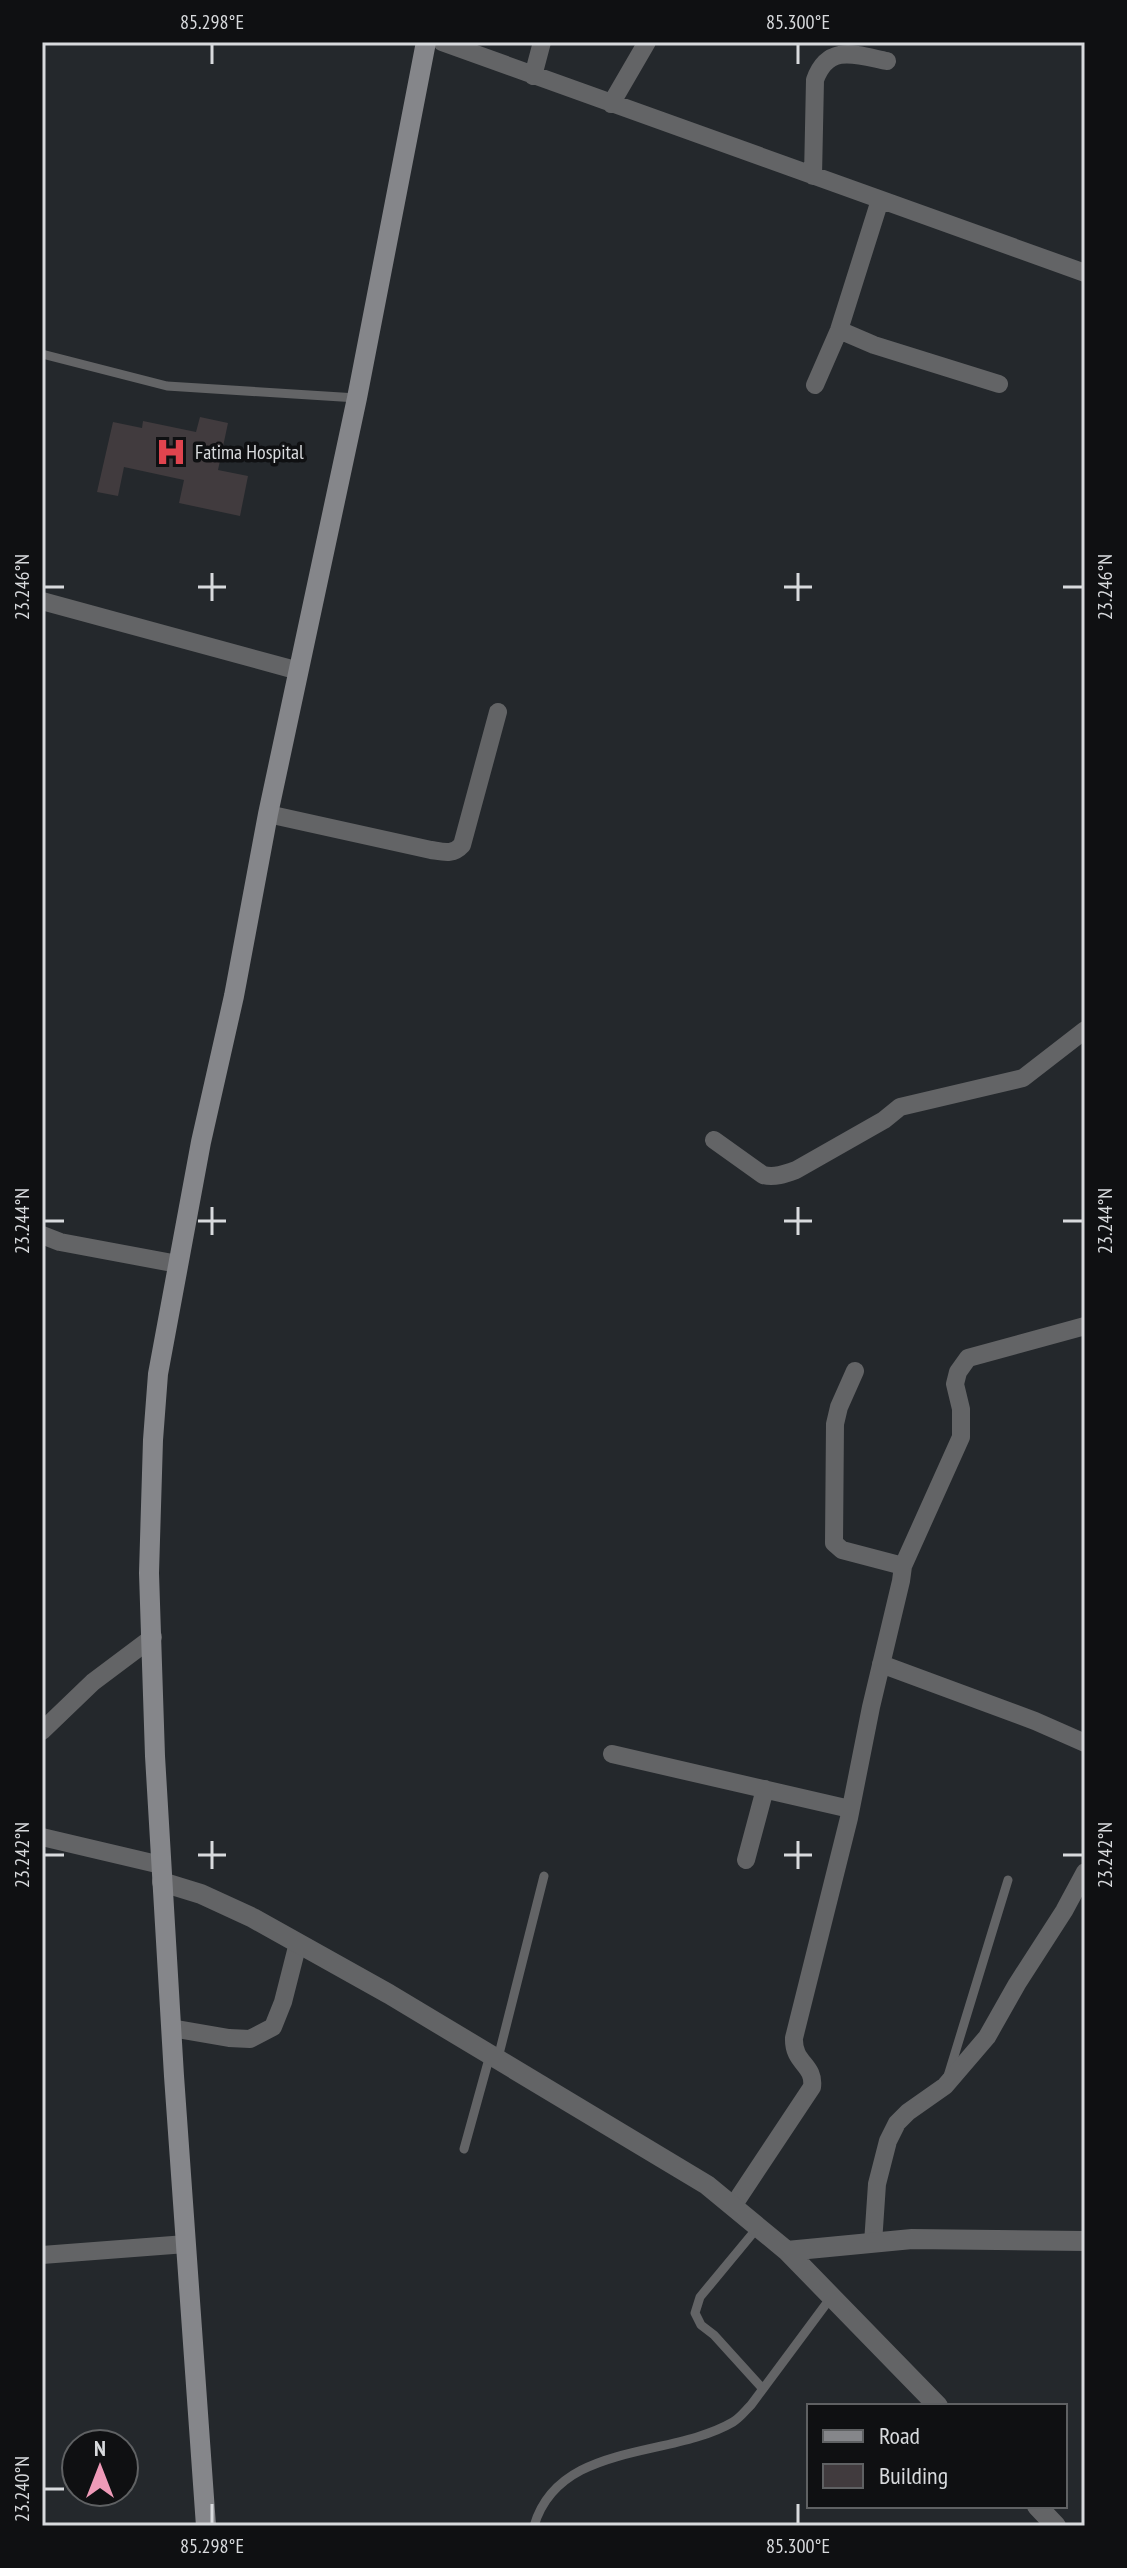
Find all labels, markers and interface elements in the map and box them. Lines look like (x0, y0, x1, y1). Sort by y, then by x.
text: 85.298°E (180, 9, 244, 35)
text: 85.300°E (766, 9, 830, 35)
hospital icon: Fatima Hospital (154, 435, 188, 469)
place label: Fatima Hospital (195, 439, 304, 465)
text: 23.246°N (9, 554, 35, 620)
text: 23.246°N (1092, 554, 1118, 620)
text: 23.244°N (9, 1188, 35, 1254)
text: 23.244°N (1092, 1188, 1118, 1254)
text: 23.242°N (9, 1822, 35, 1888)
text: 23.242°N (1092, 1822, 1118, 1888)
legend (807, 2404, 1067, 2508)
text: Road (879, 2420, 920, 2451)
north arrow (60, 2428, 140, 2508)
text: N (94, 2434, 106, 2462)
text: 23.240°N (9, 2456, 35, 2522)
text: Building (879, 2460, 948, 2491)
text: 85.298°E (180, 2533, 244, 2559)
text: 85.300°E (766, 2533, 830, 2559)

